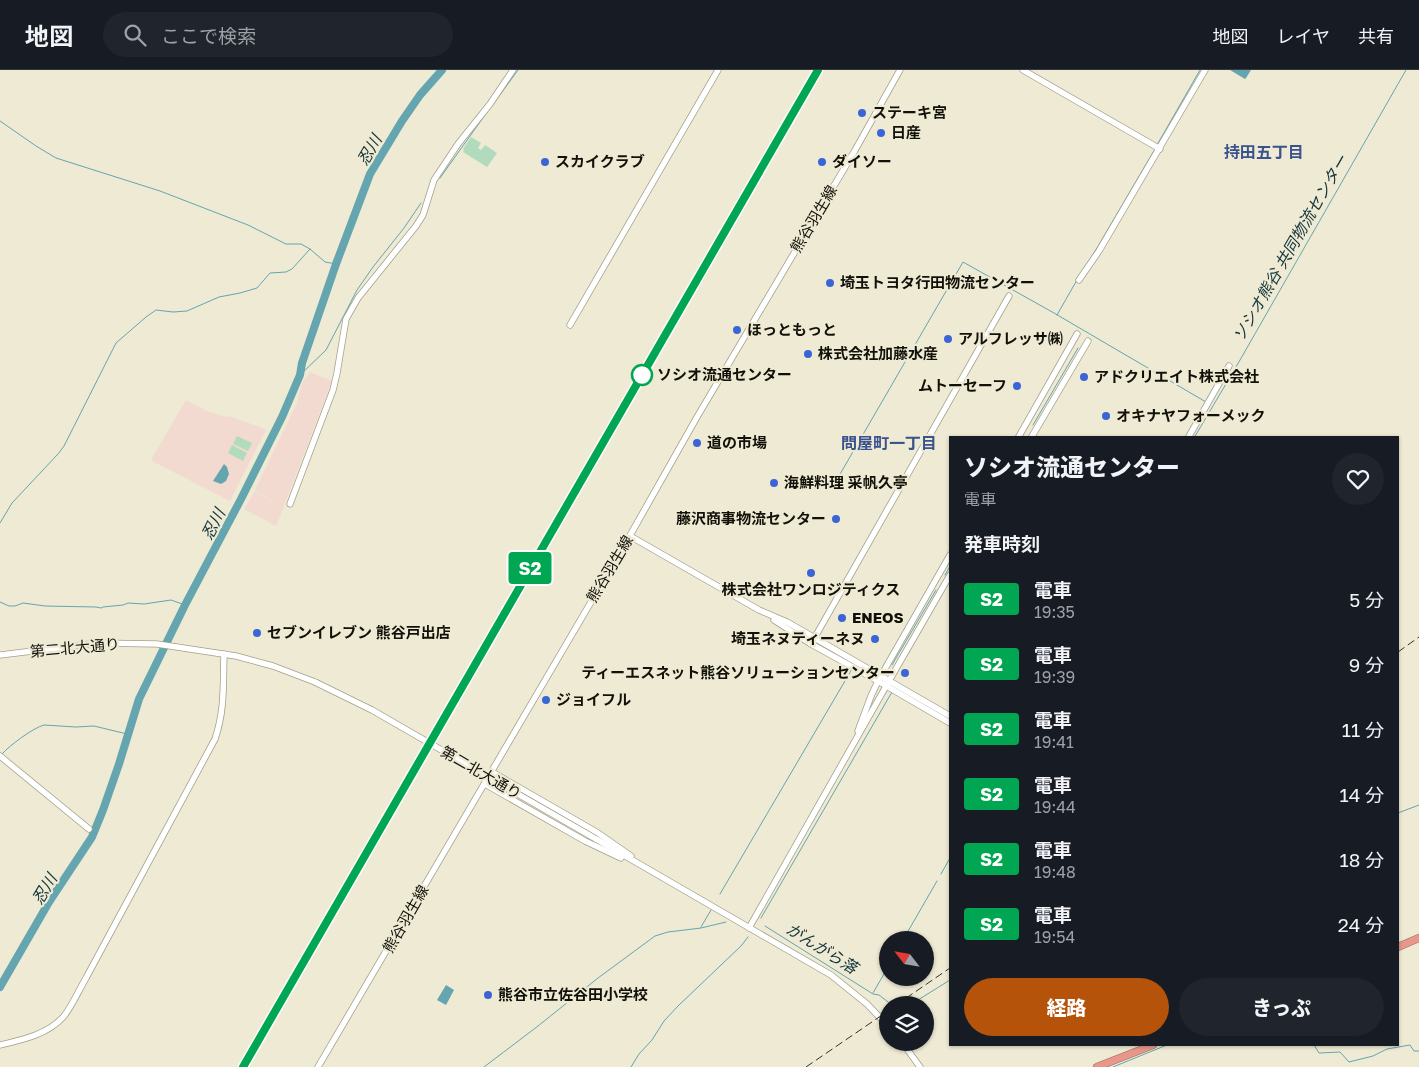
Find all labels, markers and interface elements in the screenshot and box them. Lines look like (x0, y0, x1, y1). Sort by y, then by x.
search box (103, 12, 453, 57)
text: 地図 (25, 21, 73, 50)
icon: search (121, 21, 149, 49)
text: ここで検索 (161, 24, 256, 47)
text: 地図 (1213, 25, 1249, 47)
text: レイヤ (1277, 25, 1330, 47)
text: 共有 (1358, 25, 1394, 47)
place label: ステーキ宮 (872, 103, 947, 121)
marker: ステーキ宮 (856, 107, 868, 119)
place label: 日産 (891, 123, 921, 141)
marker: 日産 (875, 127, 887, 139)
water label: 忍川 (352, 129, 387, 169)
district label: 持田五丁目 (1224, 142, 1304, 162)
water label: ソシオ熊谷 共同物流センター (1228, 150, 1352, 345)
place label: スカイクラブ (555, 152, 645, 170)
place label: ダイソー (832, 152, 892, 170)
marker: スカイクラブ (539, 156, 551, 168)
marker: ダイソー (816, 156, 828, 168)
street label: 熊谷羽生線 (786, 182, 840, 255)
place label: 埼玉トヨタ行田物流センター (840, 273, 1035, 291)
marker: 埼玉トヨタ行田物流センター (824, 277, 836, 289)
place label: ほっともっと (747, 320, 837, 338)
marker: ほっともっと (731, 324, 743, 336)
place label: アルフレッサ㈱ (958, 329, 1063, 347)
marker: アルフレッサ㈱ (942, 333, 954, 345)
place label: 株式会社加藤水産 (818, 344, 938, 362)
marker: 株式会社加藤水産 (802, 348, 814, 360)
marker: ソシオ流通センター (631, 364, 653, 386)
place label: ソシオ流通センター (657, 365, 792, 383)
place label: アドクリエイト株式会社 (1094, 367, 1259, 385)
marker: アドクリエイト株式会社 (1078, 371, 1090, 383)
place label: ムトーセーフ (918, 376, 1007, 394)
marker: ムトーセーフ (1011, 380, 1023, 392)
place label: オキナヤフォーメック (1116, 406, 1265, 424)
marker: オキナヤフォーメック (1100, 410, 1112, 422)
place label: 道の市場 (707, 433, 767, 451)
district label: 問屋町一丁目 (841, 433, 937, 453)
marker: 道の市場 (691, 437, 703, 449)
text: ソシオ流通センター (964, 452, 1180, 481)
button: heart (1332, 453, 1384, 505)
place label: 海鮮料理 采帆久亭 (784, 473, 908, 491)
marker: 海鮮料理 采帆久亭 (768, 477, 780, 489)
text: 電車 (964, 489, 996, 509)
water label: 忍川 (197, 503, 230, 543)
place label: 藤沢商事物流センター (676, 509, 826, 527)
marker: 藤沢商事物流センター (830, 513, 842, 525)
street label: 熊谷羽生線 (582, 532, 636, 605)
text: 発車時刻 (964, 532, 1040, 555)
line badge: S2 (508, 552, 552, 584)
text: S2 (518, 557, 542, 579)
marker: 株式会社ワンロジティクス (805, 567, 817, 579)
text: 電車 (1034, 578, 1072, 601)
place label: 株式会社ワンロジティクス (722, 580, 900, 598)
text: S2 (980, 588, 1003, 610)
text: 5 分 (1349, 588, 1384, 611)
text: 19:35 (1034, 602, 1075, 622)
place label: ENEOS (852, 608, 904, 626)
marker: ENEOS (836, 612, 848, 624)
place label: セブンイレブン 熊谷戸出店 (267, 623, 451, 641)
marker: セブンイレブン 熊谷戸出店 (251, 627, 263, 639)
place label: 埼玉ネヌティーネヌ (731, 629, 865, 647)
marker: 埼玉ネヌティーネヌ (869, 633, 881, 645)
street label: 第二北大通り (29, 634, 121, 660)
text: 電車 (1034, 643, 1072, 666)
text: S2 (980, 653, 1003, 675)
text: 9 分 (1349, 653, 1384, 676)
place label: ティーエスネット熊谷ソリューションセンター (581, 663, 895, 681)
marker: ティーエスネット熊谷ソリューションセンター (899, 667, 911, 679)
text: 19:39 (1034, 667, 1075, 687)
place label: ジョイフル (556, 690, 631, 708)
marker: ジョイフル (540, 694, 552, 706)
text: 電車 (1034, 708, 1072, 731)
text: S2 (980, 718, 1003, 740)
text: 11 分 (1342, 718, 1384, 741)
text: 19:41 (1034, 732, 1074, 752)
street label: 第二北大通り (438, 742, 525, 802)
text: 電車 (1034, 773, 1072, 796)
text: S2 (980, 783, 1003, 805)
text: 14 分 (1339, 783, 1384, 806)
text: 19:44 (1034, 797, 1076, 817)
text: 電車 (1034, 838, 1072, 861)
text: S2 (980, 848, 1003, 870)
text: 18 分 (1339, 848, 1384, 871)
text: 19:48 (1034, 862, 1076, 882)
water label: 忍川 (27, 868, 62, 908)
street label: 熊谷羽生線 (379, 882, 432, 955)
text: 電車 (1034, 903, 1072, 926)
text: S2 (980, 913, 1003, 935)
text: 24 分 (1338, 913, 1384, 936)
water label: がんがら落 (783, 918, 864, 979)
text: 19:54 (1034, 927, 1075, 947)
north arrow (879, 931, 934, 986)
map controls (879, 931, 934, 1051)
button: 経路 (964, 978, 1169, 1036)
button: きっぷ (1179, 978, 1384, 1036)
place label: 熊谷市立佐谷田小学校 (498, 985, 648, 1003)
marker: 熊谷市立佐谷田小学校 (482, 989, 494, 1001)
button: layers (879, 996, 934, 1051)

